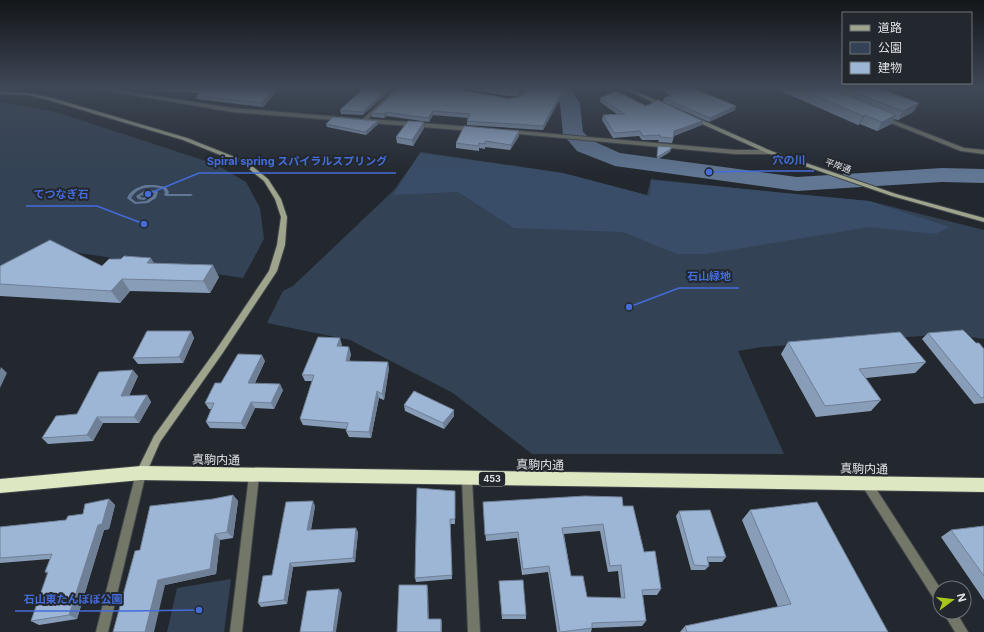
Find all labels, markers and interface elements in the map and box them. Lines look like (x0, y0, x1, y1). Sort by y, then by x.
legend (842, 12, 972, 84)
text: 道路 (878, 20, 902, 35)
text: 公園 (878, 40, 902, 55)
text: 建物 (878, 60, 902, 75)
callout: 穴の川 (765, 148, 814, 171)
callout: Spiral spring スパイラルスプリング (199, 150, 396, 173)
text: 穴の川 (773, 153, 806, 167)
text: Spiral spring スパイラルスプリング (207, 154, 387, 168)
street label: 平岸通 (824, 156, 853, 175)
callout: てつなぎ石 (26, 183, 97, 206)
text: てつなぎ石 (34, 187, 88, 201)
callout: 石山緑地 (679, 265, 739, 288)
text: 石山緑地 (687, 269, 731, 283)
street label: 真駒内通 (192, 452, 240, 467)
street label: 真駒内通 (516, 457, 564, 472)
street label: 真駒内通 (840, 461, 888, 476)
road number: 453 (479, 472, 505, 486)
north arrow (932, 580, 972, 620)
callout: 石山東たんぽぽ公園 (15, 588, 130, 611)
text: 石山東たんぽぽ公園 (24, 592, 123, 606)
text: N (954, 592, 970, 603)

